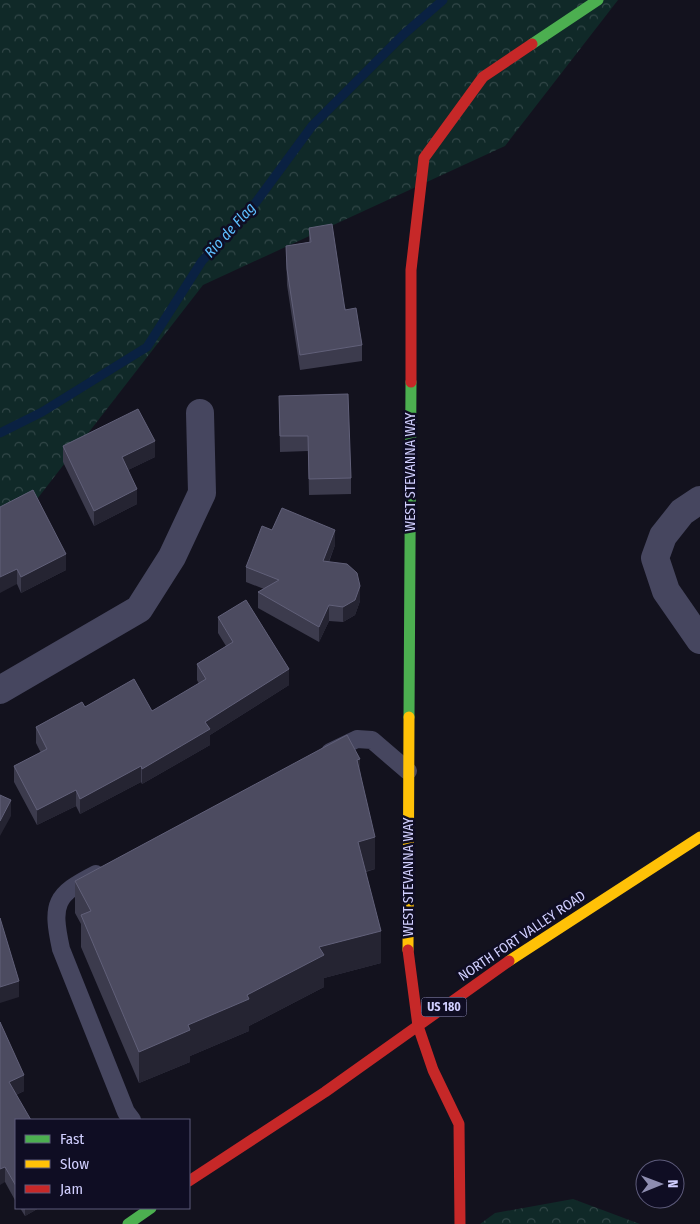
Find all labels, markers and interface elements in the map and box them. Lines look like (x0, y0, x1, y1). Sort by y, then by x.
water label: Rio de Flag (201, 199, 259, 261)
street label: WEST STEVANNA WAY (402, 412, 419, 532)
street label: WEST STEVANNA WAY (400, 817, 417, 937)
street label: NORTH FORT VALLEY ROAD (455, 887, 589, 985)
road number: US 180 (422, 998, 466, 1016)
legend (15, 1119, 190, 1209)
text: Fast (60, 1130, 84, 1148)
text: Slow (60, 1155, 89, 1173)
north arrow (635, 1159, 685, 1209)
text: N (664, 1179, 681, 1188)
text: Jam (60, 1180, 83, 1198)

